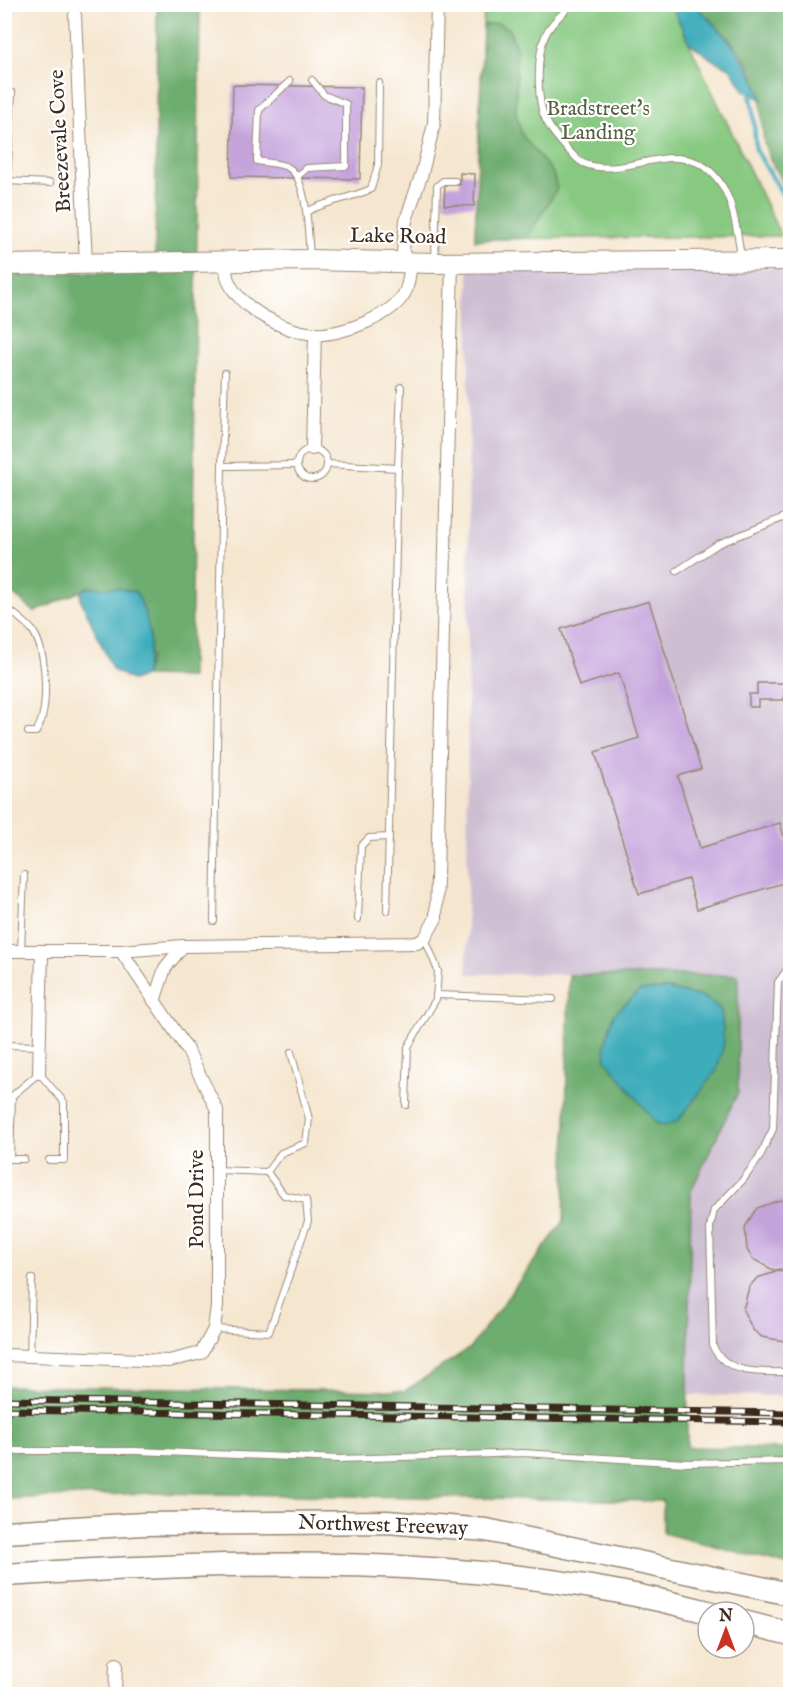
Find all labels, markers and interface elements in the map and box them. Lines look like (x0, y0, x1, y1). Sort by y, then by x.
street label: Breezevale Cove (44, 68, 78, 213)
park label: Bradstreet's Landing (546, 96, 650, 147)
street label: Lake Road (349, 223, 447, 251)
street label: Pond Drive (184, 1149, 211, 1248)
street label: Northwest Freeway (297, 1510, 469, 1542)
north arrow (696, 1600, 756, 1660)
text: N (718, 1607, 733, 1627)

